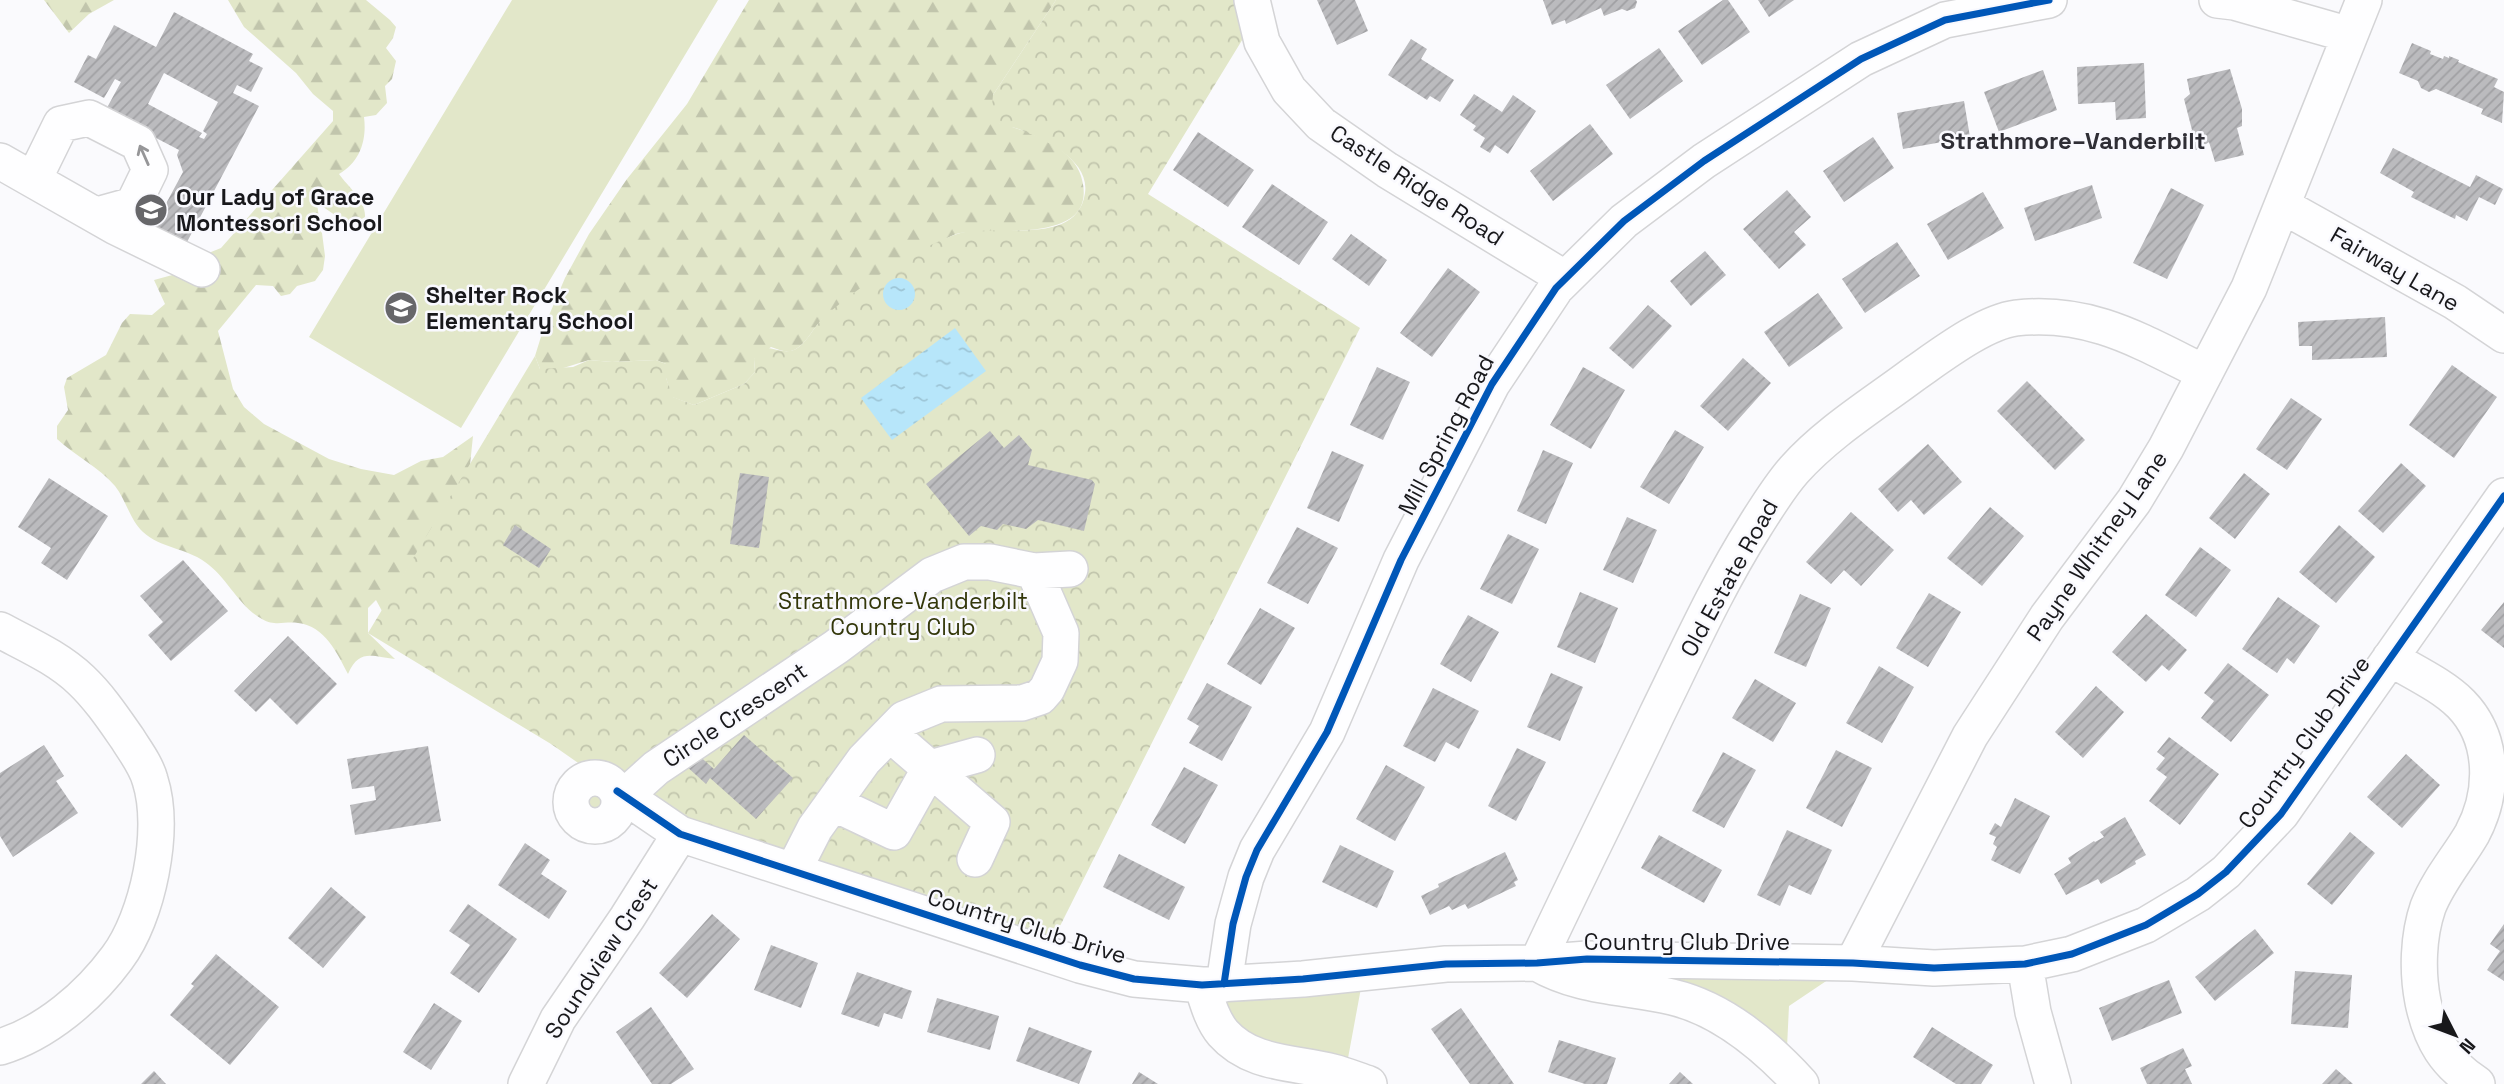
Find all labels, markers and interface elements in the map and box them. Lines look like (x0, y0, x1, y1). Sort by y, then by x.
street label: Castle Ridge Road (1324, 118, 1510, 252)
district label: Strathmore–Vanderbilt (1940, 125, 2206, 156)
one-way arrow (137, 145, 150, 167)
place label: Our Lady of Grace Montessori School (176, 182, 383, 238)
school or university icon: Our Lady of Grace Montessori School (132, 191, 170, 229)
street label: Fairway Lane (2325, 220, 2465, 318)
place label: Shelter Rock Elementary School (426, 280, 634, 336)
school or university icon: Shelter Rock Elementary School (382, 289, 420, 327)
street label: Mill Spring Road (1391, 350, 1501, 520)
street label: Payne Whitney Lane (2020, 445, 2174, 647)
street label: Old Estate Road (1673, 494, 1785, 662)
park label: Strathmore-Vanderbilt Country Club (778, 586, 1028, 642)
street label: Country Club Drive (2231, 650, 2377, 834)
street label: Circle Crescent (657, 656, 813, 774)
street label: Soundview Crest (538, 872, 664, 1044)
street label: Country Club Drive (924, 881, 1130, 971)
street label: Country Club Drive (1584, 927, 1790, 957)
north arrow (2420, 1000, 2490, 1070)
text: N (2454, 1033, 2481, 1059)

